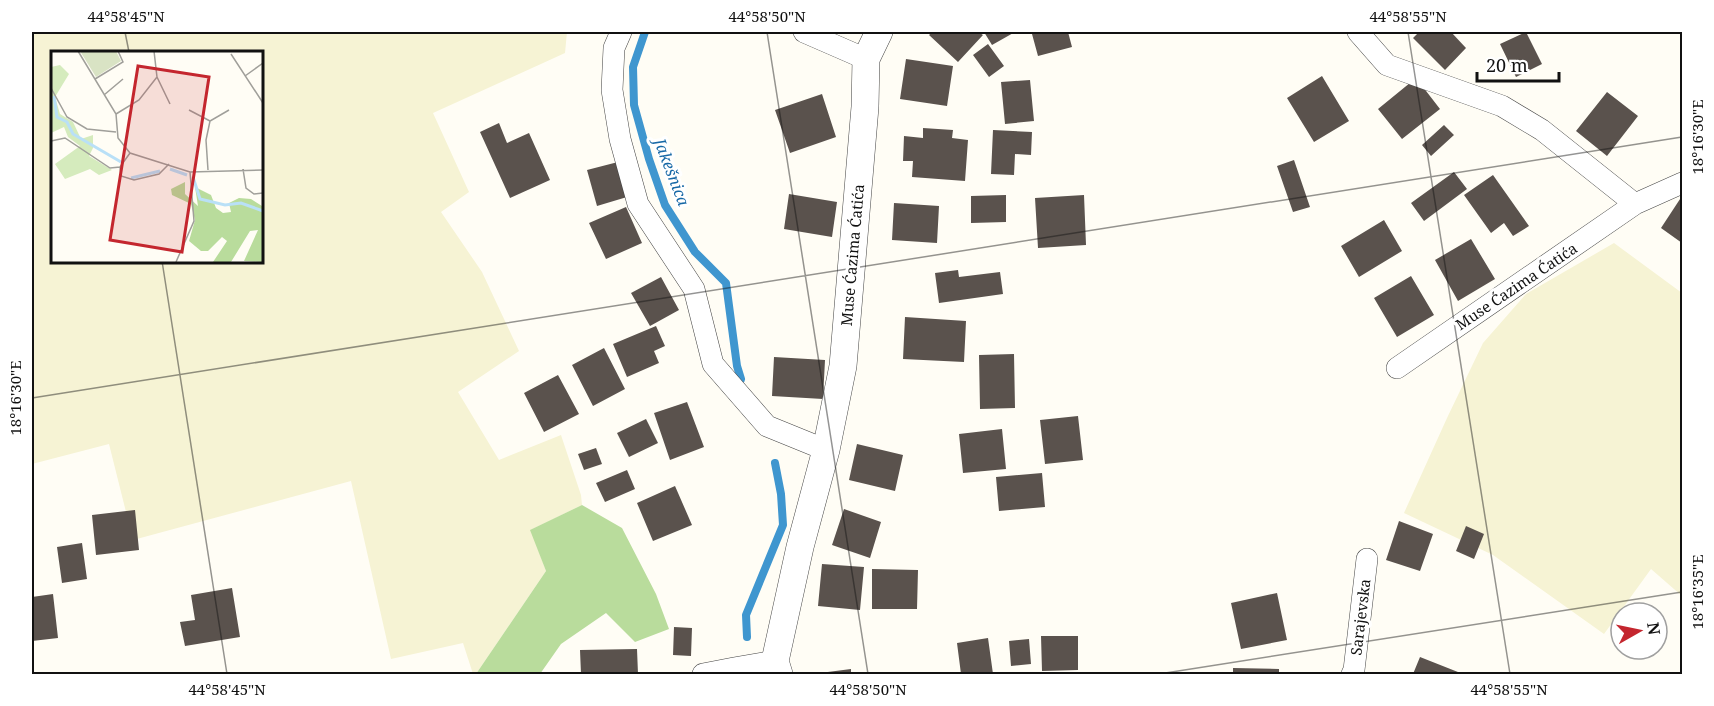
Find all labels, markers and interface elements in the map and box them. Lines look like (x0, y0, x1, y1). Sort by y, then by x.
text: 44°58'45"N (87, 6, 165, 26)
text: 44°58'50"N (728, 6, 806, 26)
text: 44°58'55"N (1369, 6, 1447, 26)
scale bar (1477, 45, 1560, 83)
inset map (51, 51, 262, 262)
text: 20 m (1486, 53, 1528, 77)
text: 18°16'30"E (1687, 99, 1707, 175)
water label: Jakešnica (648, 132, 695, 210)
street label: Muse Ćazima Ćatića (836, 183, 868, 327)
street label: Muse Ćazima Ćatića (1451, 238, 1581, 334)
text: 18°16'30"E (5, 360, 25, 436)
text: 18°16'35"E (1687, 554, 1707, 630)
street label: Sarajevska (1345, 578, 1375, 656)
north arrow (1609, 601, 1669, 661)
text: N (1642, 621, 1666, 637)
text: 44°58'45"N (188, 679, 266, 699)
text: 44°58'50"N (829, 679, 907, 699)
text: 44°58'55"N (1470, 679, 1548, 699)

